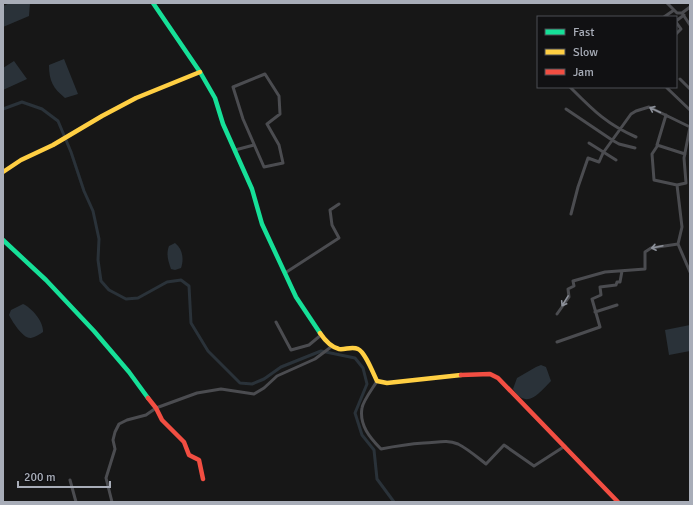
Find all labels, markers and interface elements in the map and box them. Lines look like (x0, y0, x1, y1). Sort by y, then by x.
legend (537, 16, 677, 88)
text: Fast (573, 25, 594, 40)
text: Slow (573, 45, 598, 60)
text: Jam (573, 65, 594, 80)
one-way arrow (650, 106, 662, 113)
one-way arrow (650, 244, 663, 252)
one-way arrow (561, 295, 569, 307)
scale bar (18, 463, 110, 489)
text: 200 m (24, 470, 56, 485)

